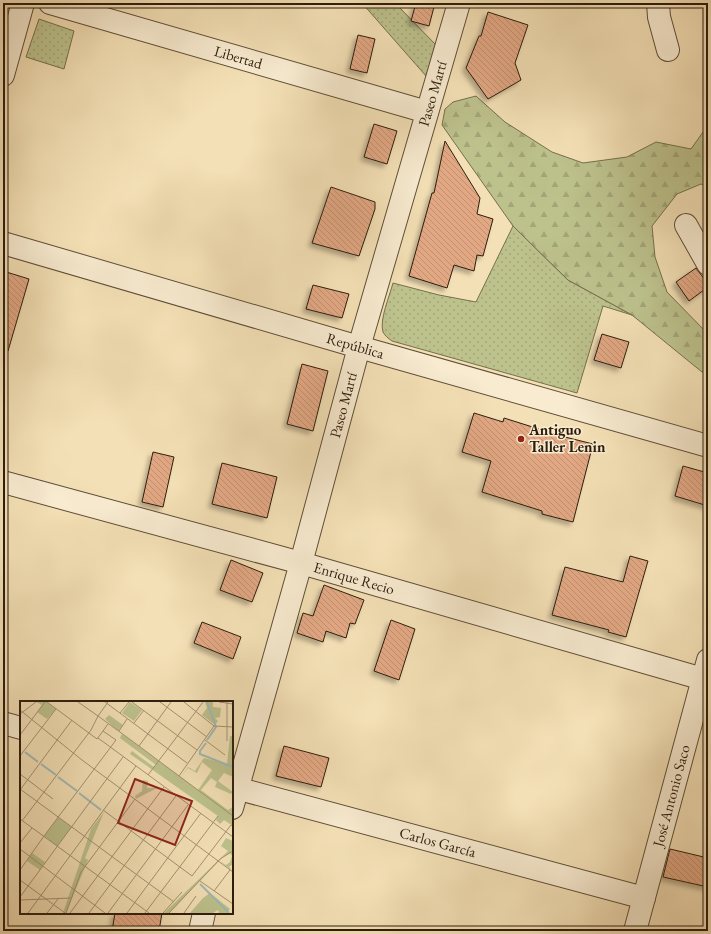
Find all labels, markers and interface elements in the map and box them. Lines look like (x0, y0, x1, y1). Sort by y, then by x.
street label: Libertad (212, 41, 265, 73)
street label: Paseo Martí (414, 58, 451, 128)
street label: República (324, 328, 386, 363)
street label: Paseo Martí (325, 370, 361, 440)
place label: Antiguo Taller Lenin (528, 420, 606, 456)
marker: Antiguo Taller Lenin (516, 434, 526, 444)
street label: Enrique Recio (311, 557, 397, 599)
inset map (20, 701, 233, 914)
street label: José Antonio Saco (648, 743, 694, 851)
street label: Carlos García (398, 823, 478, 861)

